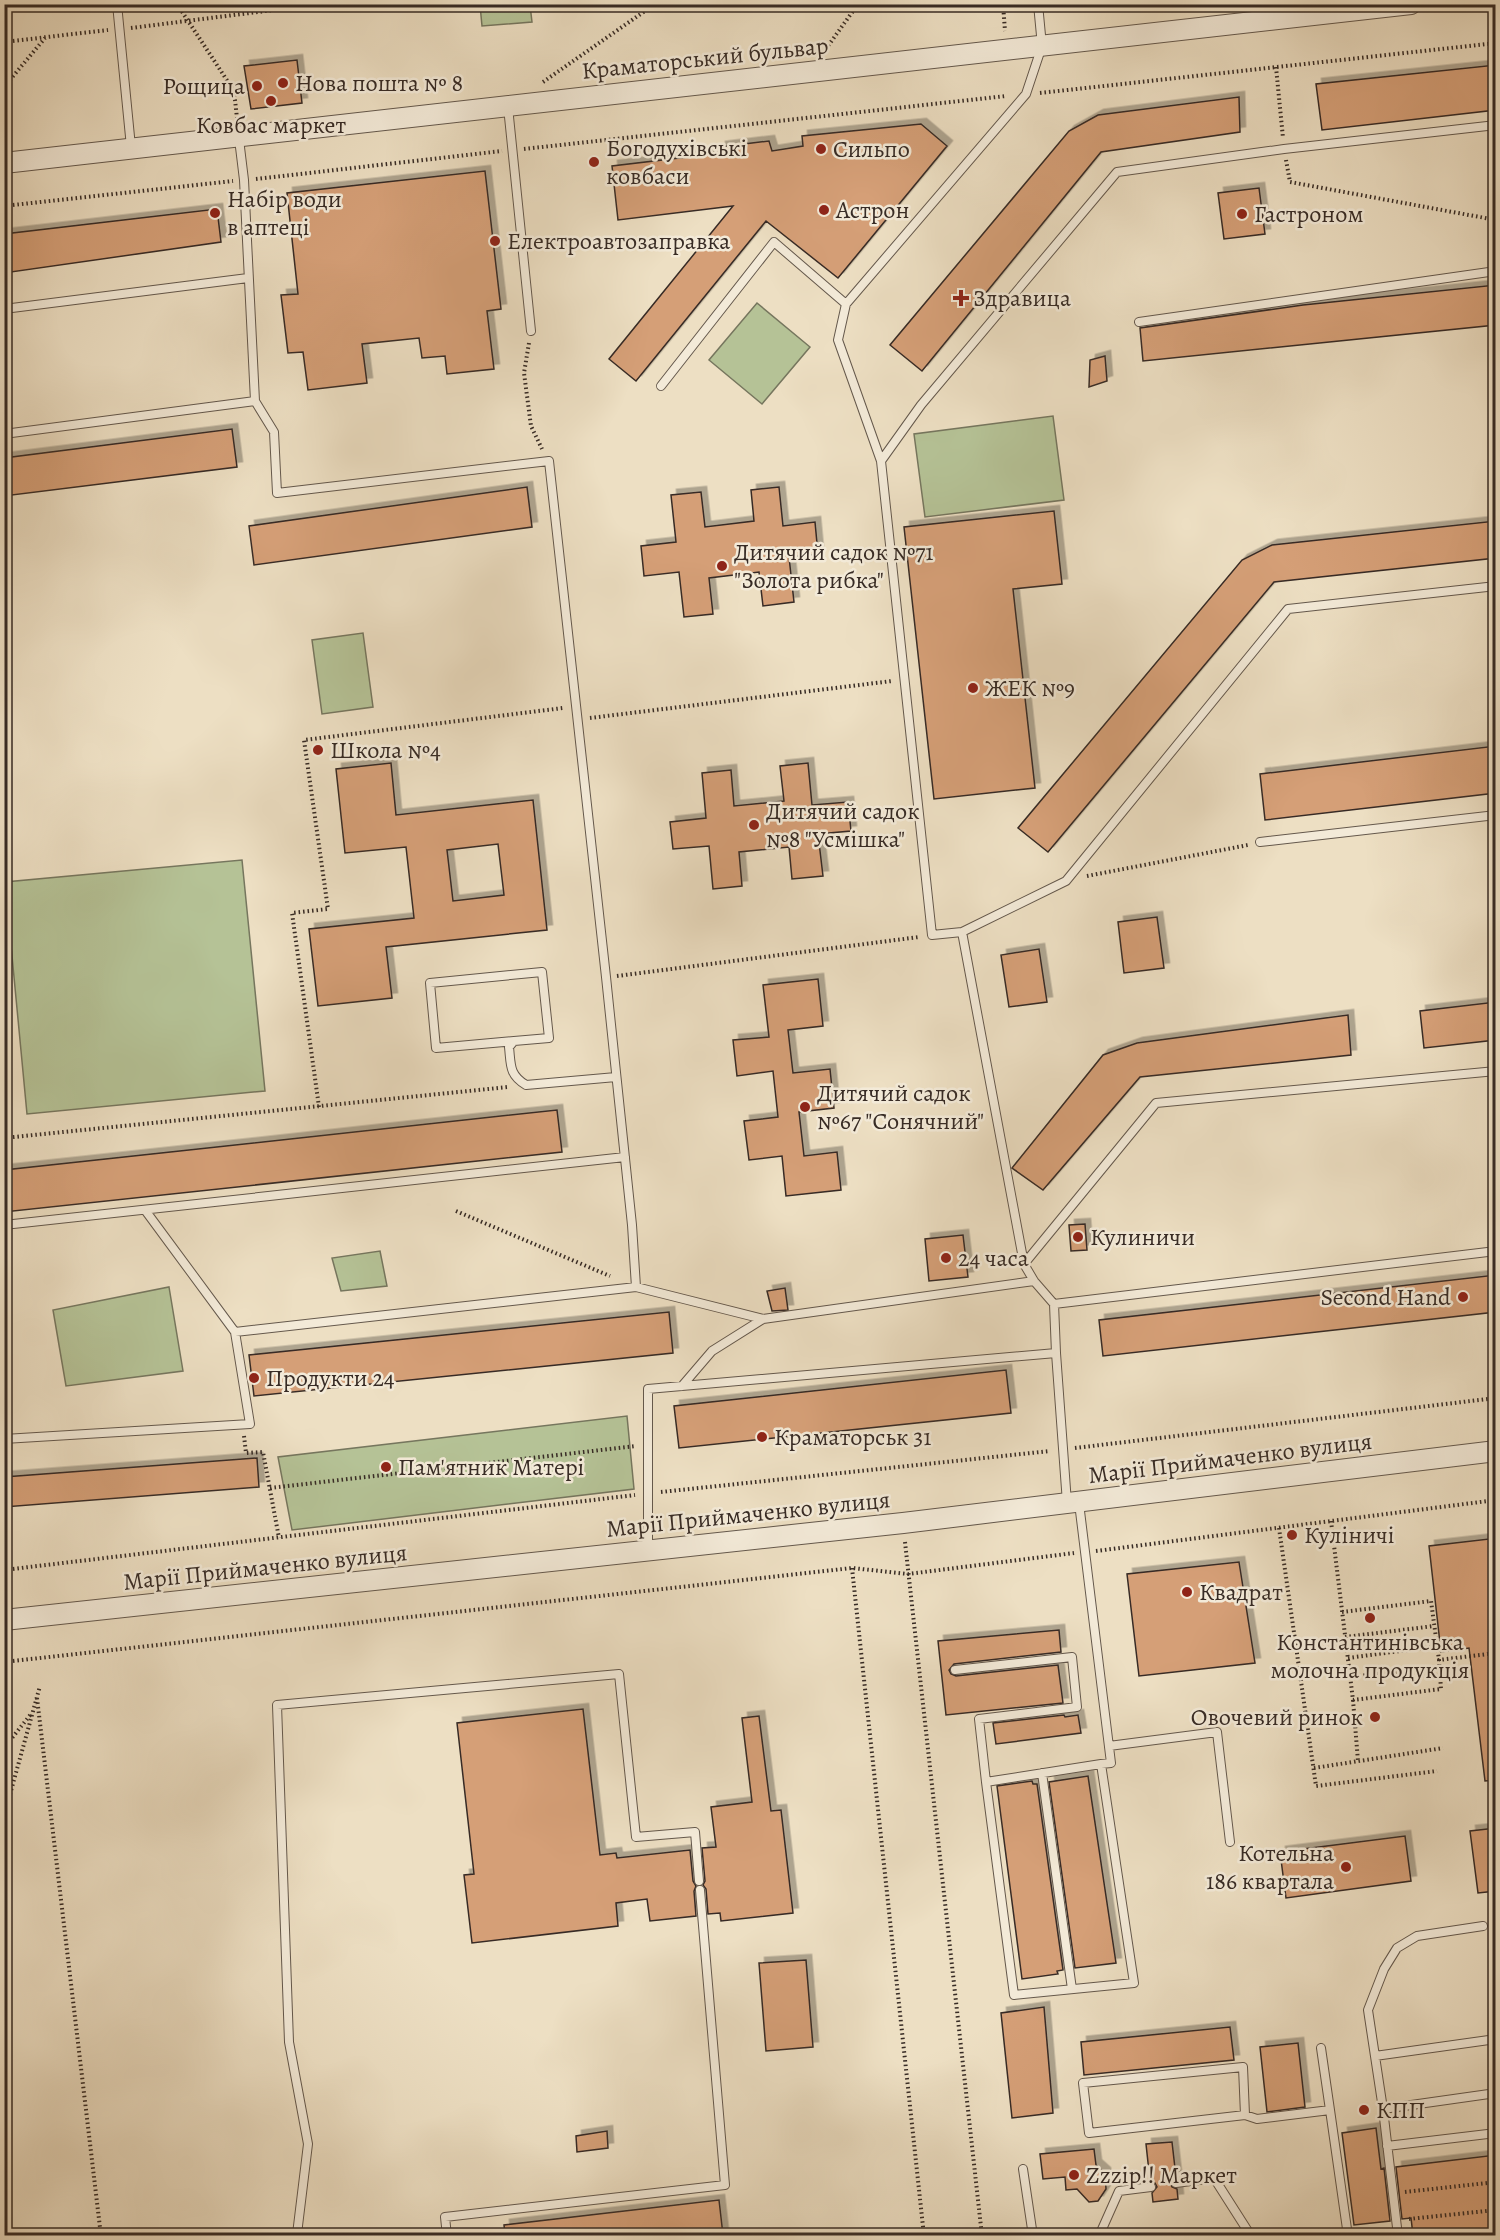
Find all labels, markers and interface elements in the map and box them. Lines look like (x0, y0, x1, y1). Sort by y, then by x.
street label: Краматорський бульвар (580, 29, 830, 87)
place label: Нова пошта № 8 (295, 67, 463, 99)
place label: Рощица (163, 70, 245, 102)
marker: Нова пошта № 8 (276, 76, 290, 90)
marker: Рощица (250, 79, 264, 93)
marker: Ковбас маркет (264, 94, 278, 108)
place label: Ковбас маркет (196, 109, 346, 141)
place label: Богодухівські ковбаси (606, 132, 747, 192)
place label: Сильпо (833, 133, 910, 165)
marker: Сильпо (814, 142, 828, 156)
marker: Богодухівські ковбаси (587, 155, 601, 169)
place label: Набір води в аптеці (227, 183, 342, 243)
place label: Астрон (835, 194, 909, 226)
place label: Гастроном (1254, 198, 1363, 230)
marker: Астрон (817, 203, 831, 217)
marker: Набір води в аптеці (208, 206, 222, 220)
marker: Гастроном (1235, 207, 1249, 221)
place label: Електроавтозаправка (507, 225, 730, 257)
marker: Електроавтозаправка (488, 234, 502, 248)
place label: Здравица (973, 282, 1071, 314)
marker: Здравица (954, 291, 968, 305)
place label: Дитячий садок №71 "Золота рибка" (734, 536, 934, 596)
marker: Дитячий садок №71 "Золота рибка" (715, 559, 729, 573)
place label: ЖЕК №9 (985, 672, 1075, 704)
marker: ЖЕК №9 (966, 681, 980, 695)
place label: Школа №4 (330, 734, 441, 766)
marker: Школа №4 (311, 743, 325, 757)
place label: Дитячий садок №8 "Усмішка" (766, 795, 920, 855)
marker: Дитячий садок №8 "Усмішка" (747, 818, 761, 832)
place label: Дитячий садок №67 "Сонячний" (817, 1077, 984, 1137)
marker: Дитячий садок №67 "Сонячний" (798, 1100, 812, 1114)
place label: Кулиничи (1090, 1221, 1195, 1253)
marker: Кулиничи (1071, 1230, 1085, 1244)
place label: 24 часа (958, 1242, 1029, 1274)
marker: 24 часа (939, 1251, 953, 1265)
place label: Second Hand (1321, 1281, 1451, 1313)
marker: Second Hand (1456, 1290, 1470, 1304)
place label: Продукти 24 (266, 1362, 395, 1394)
marker: Продукти 24 (247, 1371, 261, 1385)
place label: Краматорськ 31 (774, 1421, 931, 1453)
street label: Марії Приймаченко вулиця (1086, 1425, 1374, 1491)
marker: Краматорськ 31 (755, 1430, 769, 1444)
place label: Пам'ятник Матері (398, 1451, 584, 1483)
marker: Пам'ятник Матері (379, 1460, 393, 1474)
street label: Марії Приймаченко вулиця (604, 1483, 892, 1545)
place label: Куліничі (1304, 1519, 1394, 1551)
marker: Куліничі (1285, 1528, 1299, 1542)
street label: Марії Приймаченко вулиця (121, 1536, 409, 1598)
place label: Квадрат (1199, 1576, 1283, 1608)
marker: Квадрат (1180, 1585, 1194, 1599)
marker: Константинівська молочна продукція (1363, 1611, 1377, 1625)
place label: Константинівська молочна продукція (1271, 1626, 1469, 1686)
place label: Овочевий ринок (1191, 1701, 1363, 1733)
marker: Овочевий ринок (1368, 1710, 1382, 1724)
place label: Котельна 186 квартала (1206, 1837, 1334, 1897)
marker: Котельна 186 квартала (1339, 1860, 1353, 1874)
place label: КПП (1376, 2094, 1425, 2126)
marker: КПП (1357, 2103, 1371, 2117)
place label: Zzzip!! Маркет (1086, 2159, 1237, 2191)
marker: Zzzip!! Маркет (1067, 2168, 1081, 2182)

